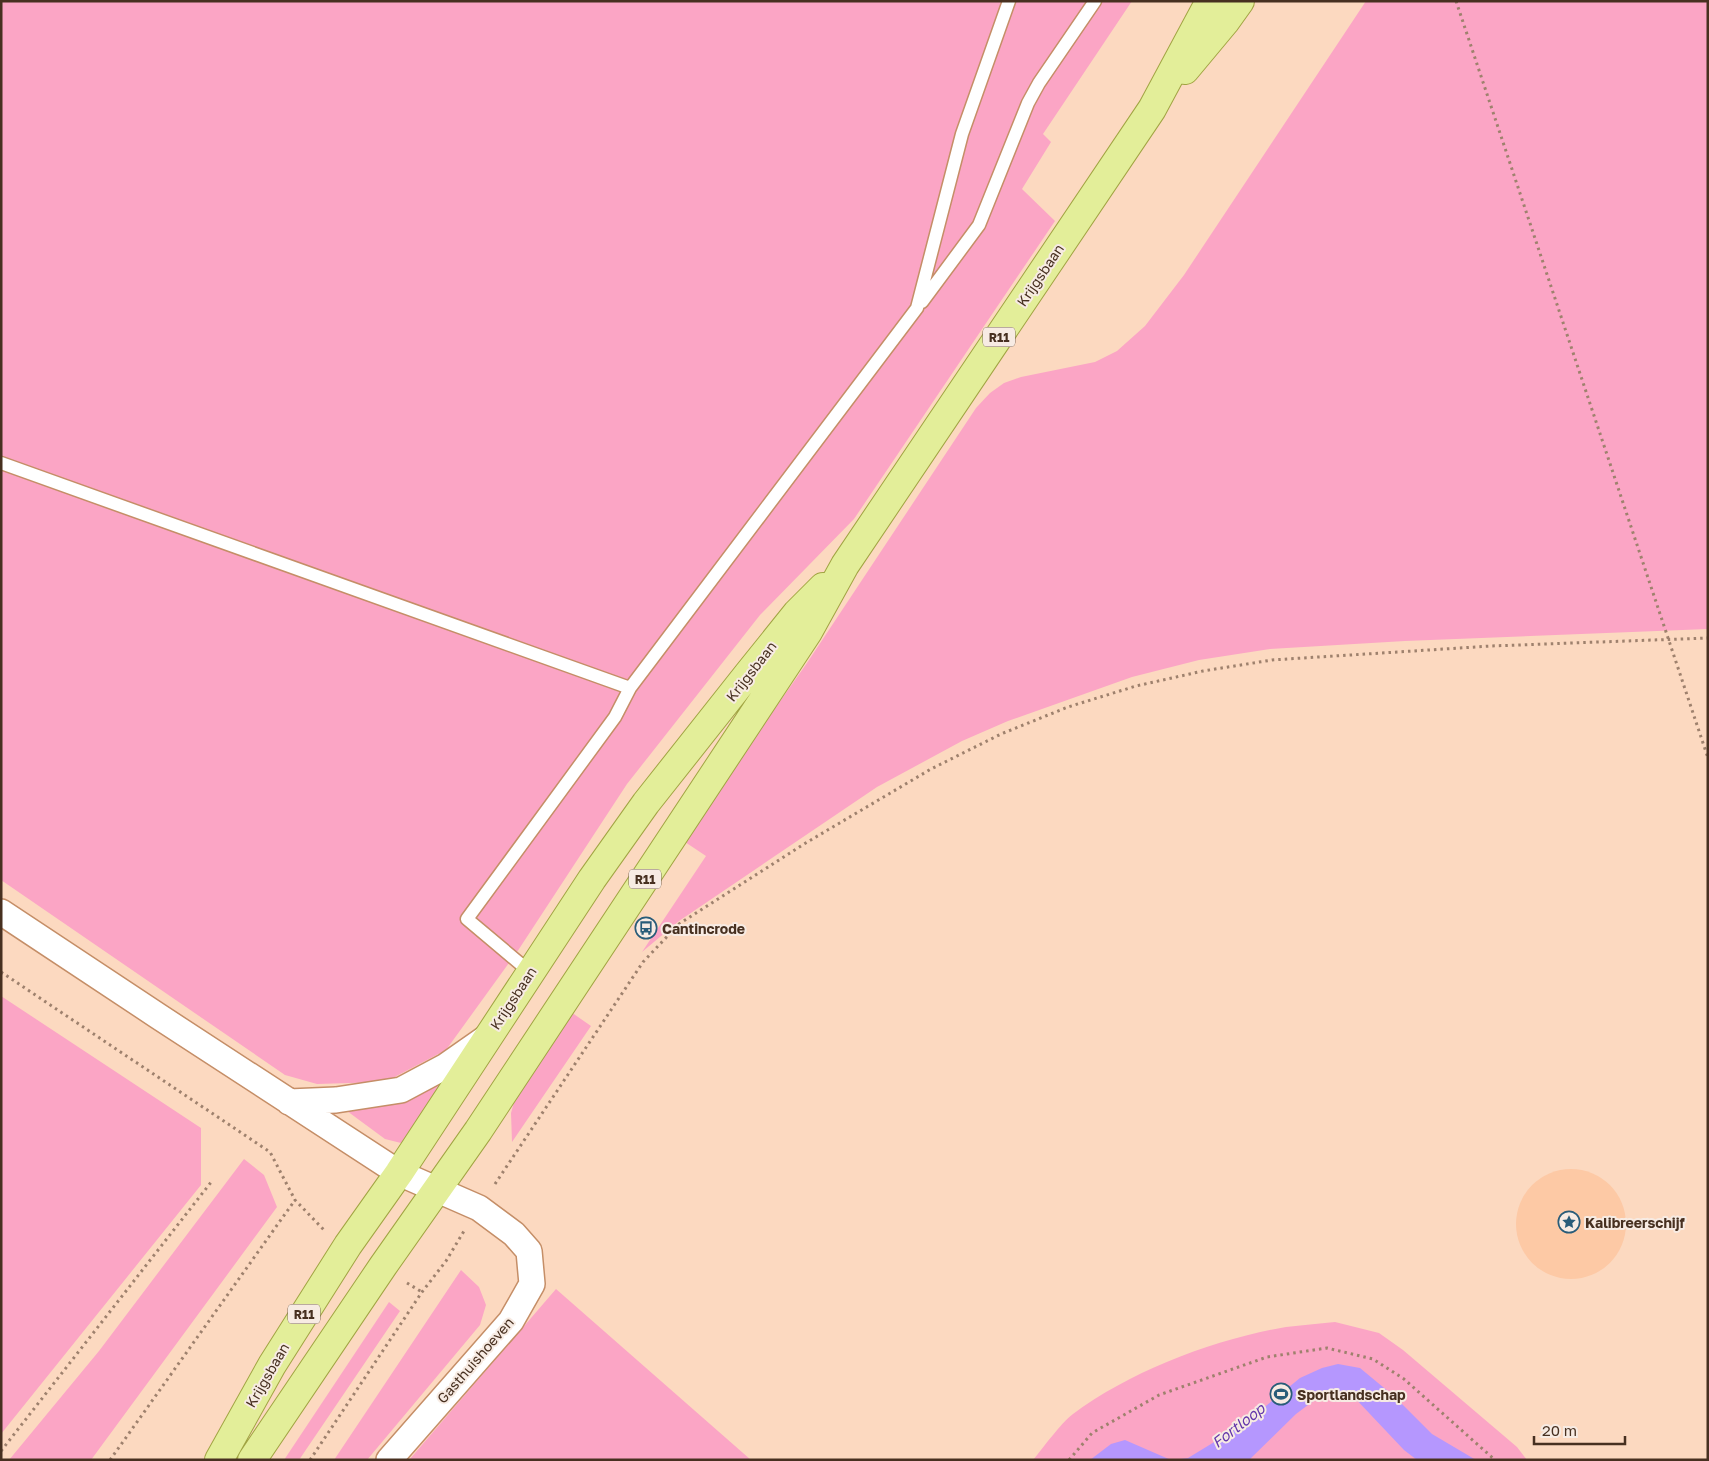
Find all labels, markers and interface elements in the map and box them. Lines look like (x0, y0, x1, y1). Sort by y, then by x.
street label: Krijgsbaan (1013, 241, 1067, 309)
road number: R11 (983, 328, 1015, 347)
street label: Krijgsbaan (722, 638, 780, 704)
road number: R11 (629, 870, 661, 889)
bus stop icon: Cantincrode (634, 916, 658, 940)
place label: Cantincrode (662, 920, 745, 937)
street label: Krijgsbaan (486, 963, 540, 1033)
place icon: Kalibreerschijf (1557, 1210, 1581, 1234)
place label: Kalibreerschijf (1585, 1214, 1686, 1231)
road number: R11 (288, 1305, 320, 1324)
street label: Gasthuishoeven (433, 1314, 517, 1406)
street label: Krijgsbaan (242, 1340, 292, 1410)
sports icon: Sportlandschap (1269, 1382, 1293, 1406)
place label: Sportlandschap (1297, 1386, 1406, 1403)
water label: Fortloop (1208, 1398, 1269, 1451)
scale bar (1534, 1414, 1625, 1446)
text: 20 m (1542, 1421, 1577, 1439)

